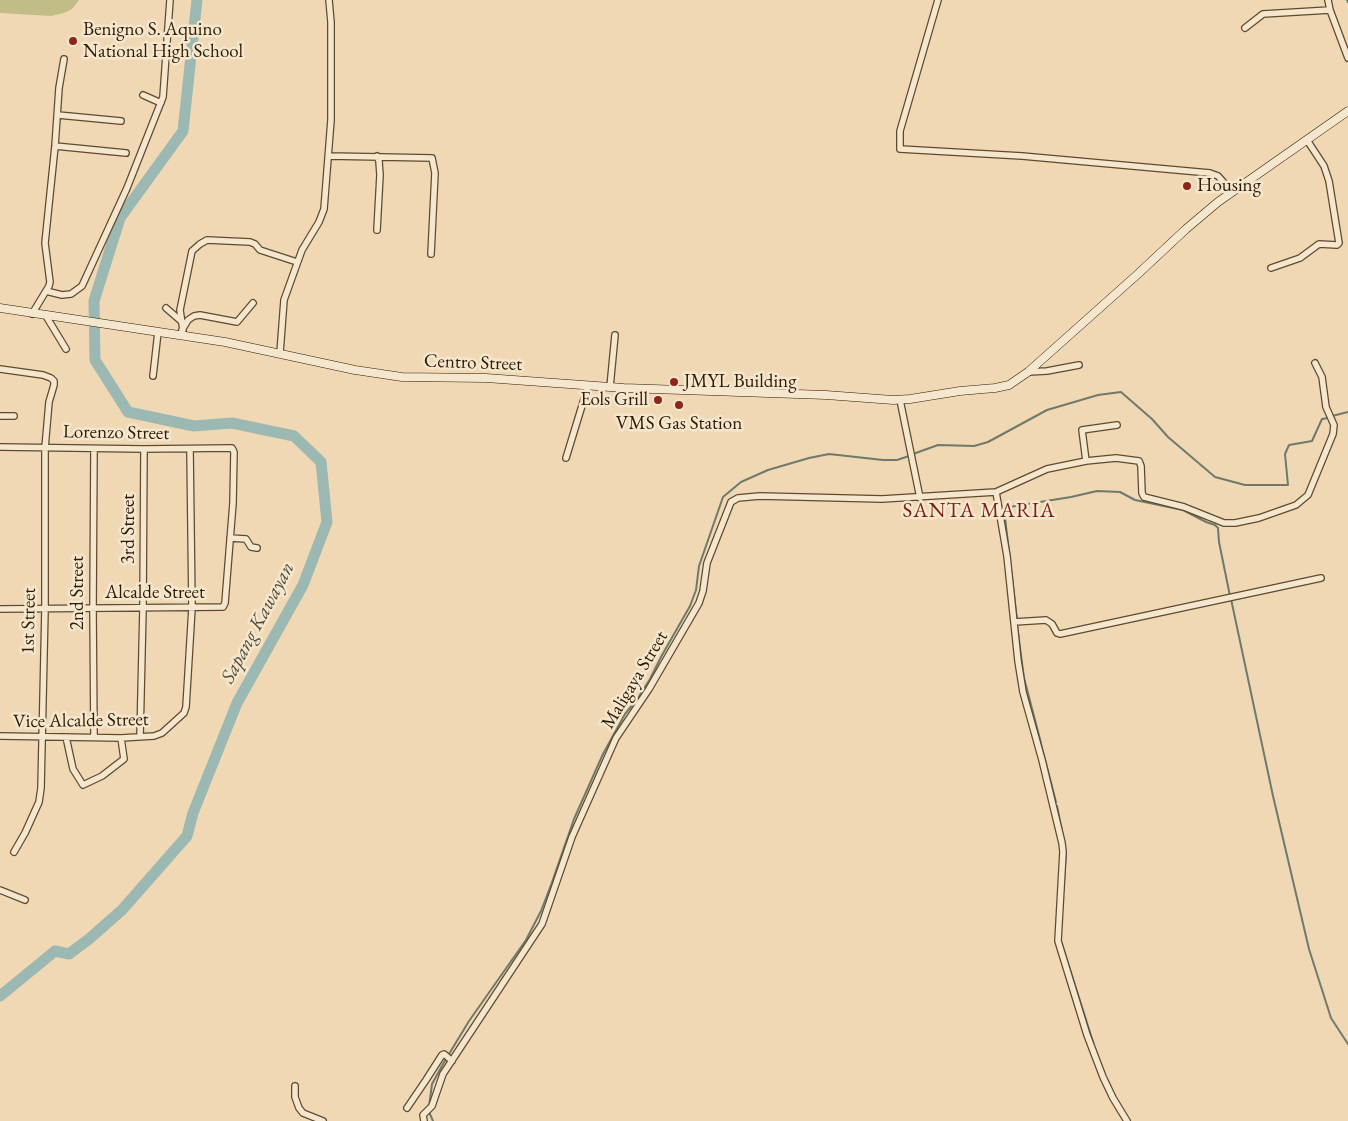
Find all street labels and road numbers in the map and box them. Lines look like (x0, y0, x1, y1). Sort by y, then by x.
street label: Centro Street (424, 350, 522, 376)
street label: Lorenzo Street (63, 421, 169, 445)
street label: 3rd Street (118, 494, 140, 564)
street label: 2nd Street (67, 556, 89, 630)
street label: Alcalde Street (105, 582, 205, 604)
street label: 1st Street (17, 587, 41, 655)
street label: Maligaya Street (597, 627, 673, 733)
street label: Vice Alcalde Street (13, 708, 149, 734)

